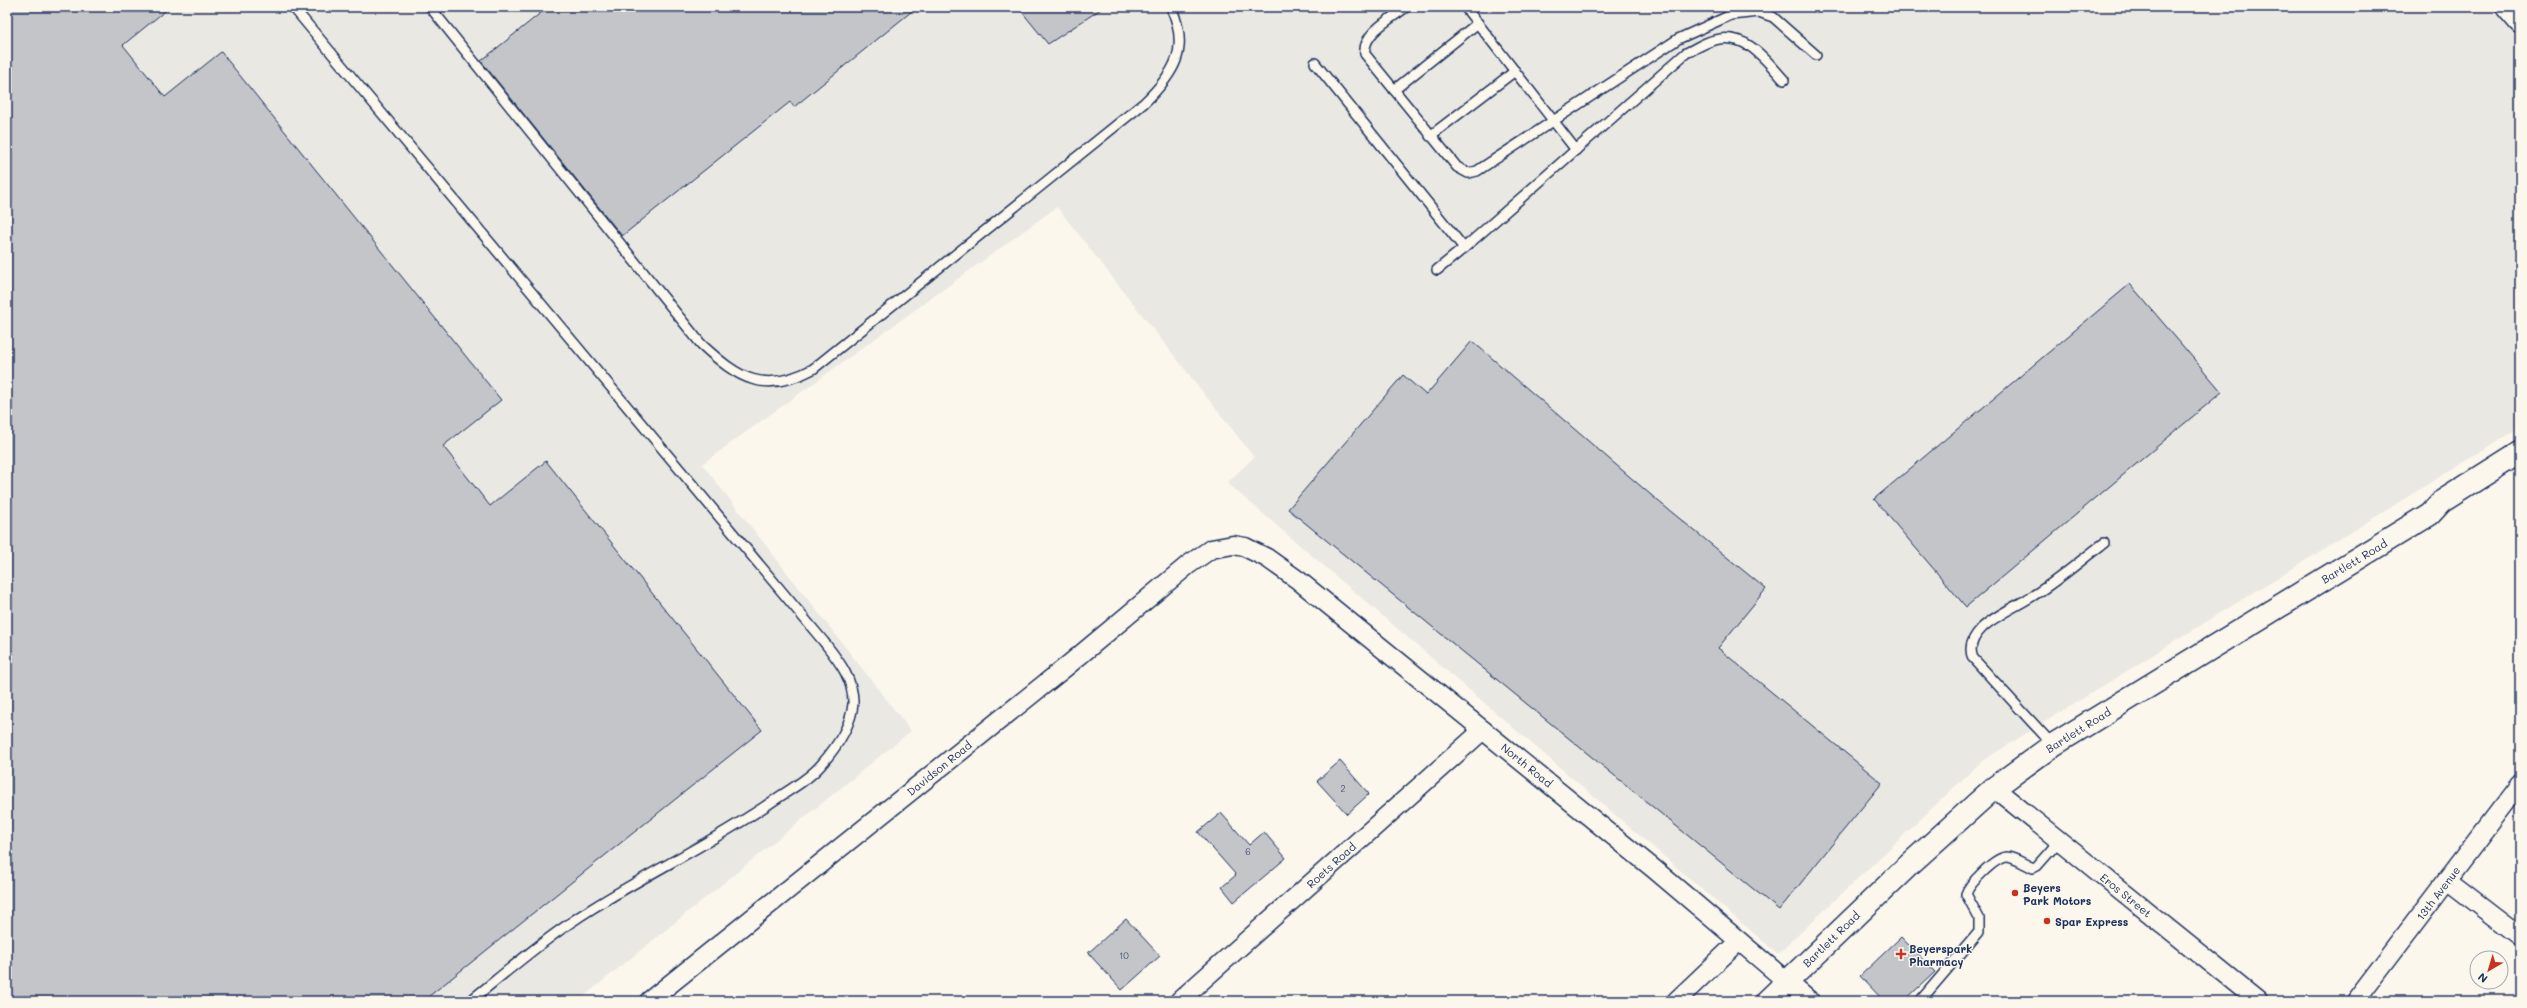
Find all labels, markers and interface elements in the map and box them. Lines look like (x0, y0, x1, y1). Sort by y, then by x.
street label: Bartlett Road (2318, 535, 2390, 587)
street label: Bartlett Road (2043, 704, 2113, 756)
street label: Davidson Road (903, 737, 975, 799)
street label: North Road (1498, 740, 1556, 790)
house number: 2 (1340, 783, 1346, 794)
street label: Roets Road (1303, 839, 1359, 891)
house number: 6 (1245, 846, 1251, 857)
street label: 13th Avenue (2413, 863, 2463, 923)
street label: Eros Street (2097, 870, 2155, 921)
place label: Beyers Park Motors (2023, 880, 2092, 908)
marker: Beyers Park Motors (2010, 888, 2020, 898)
street label: Bartlett Road (1799, 908, 1863, 970)
place label: Spar Express (2055, 914, 2129, 929)
marker: Spar Express (2042, 916, 2052, 926)
place label: Beyerspark Pharmacy (1909, 941, 1972, 969)
marker: Beyerspark Pharmacy (1896, 949, 1906, 959)
house number: 10 (1119, 950, 1129, 961)
north arrow (2469, 950, 2509, 990)
text: N (2475, 970, 2490, 987)

